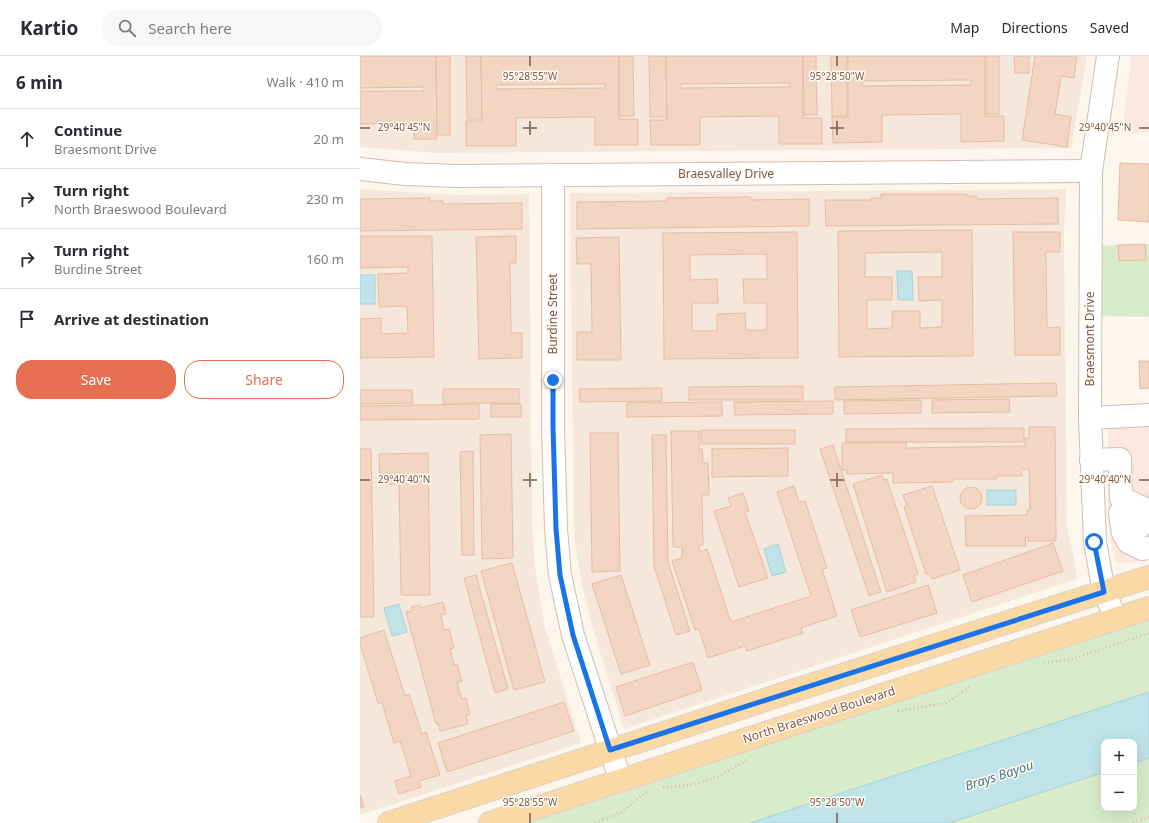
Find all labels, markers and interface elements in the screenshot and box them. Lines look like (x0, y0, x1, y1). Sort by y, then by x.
search box (102, 10, 382, 46)
text: Kartio (20, 15, 78, 41)
icon: search (116, 17, 138, 39)
text: Search here (148, 18, 232, 38)
text: Map (950, 18, 979, 37)
text: Directions (1001, 18, 1068, 37)
text: Saved (1090, 18, 1129, 37)
text: 95°28'55"W (503, 69, 558, 83)
text: 95°28'50"W (810, 69, 865, 83)
text: 6 min (16, 71, 63, 94)
text: Walk · 410 m (266, 73, 344, 91)
text: Continue (54, 120, 122, 140)
text: 29°40'45"N (378, 120, 430, 134)
text: 29°40'45"N (1079, 120, 1131, 134)
icon: ahead (16, 128, 38, 150)
text: 20 m (314, 130, 344, 148)
text: Braesmont Drive (54, 140, 157, 158)
street label: Braesvalley Drive (678, 165, 774, 182)
text: Turn right (54, 180, 129, 200)
icon: right (16, 188, 38, 210)
text: 230 m (306, 190, 344, 208)
text: North Braeswood Boulevard (54, 200, 227, 218)
text: Turn right (54, 240, 129, 260)
icon: right (16, 248, 38, 270)
text: 160 m (306, 250, 344, 268)
text: Burdine Street (54, 260, 142, 278)
street label: Burdine Street (544, 273, 561, 355)
street label: Braesmont Drive (1081, 291, 1098, 386)
icon: arrive (16, 308, 38, 330)
text: Arrive at destination (54, 309, 209, 329)
button: Save (16, 360, 176, 399)
button: Share (184, 360, 344, 399)
route end (544, 371, 562, 389)
text: 29°40'40"N (378, 472, 430, 486)
text: 29°40'40"N (1079, 472, 1131, 486)
route start (1085, 533, 1103, 551)
street label: North Braeswood Boulevard (740, 682, 897, 747)
map controls (1101, 739, 1137, 811)
button: + (1101, 739, 1137, 775)
water label: Brays Bayou (962, 755, 1036, 795)
button: − (1101, 775, 1137, 811)
text: 95°28'55"W (503, 795, 558, 809)
text: 95°28'50"W (810, 795, 865, 809)

